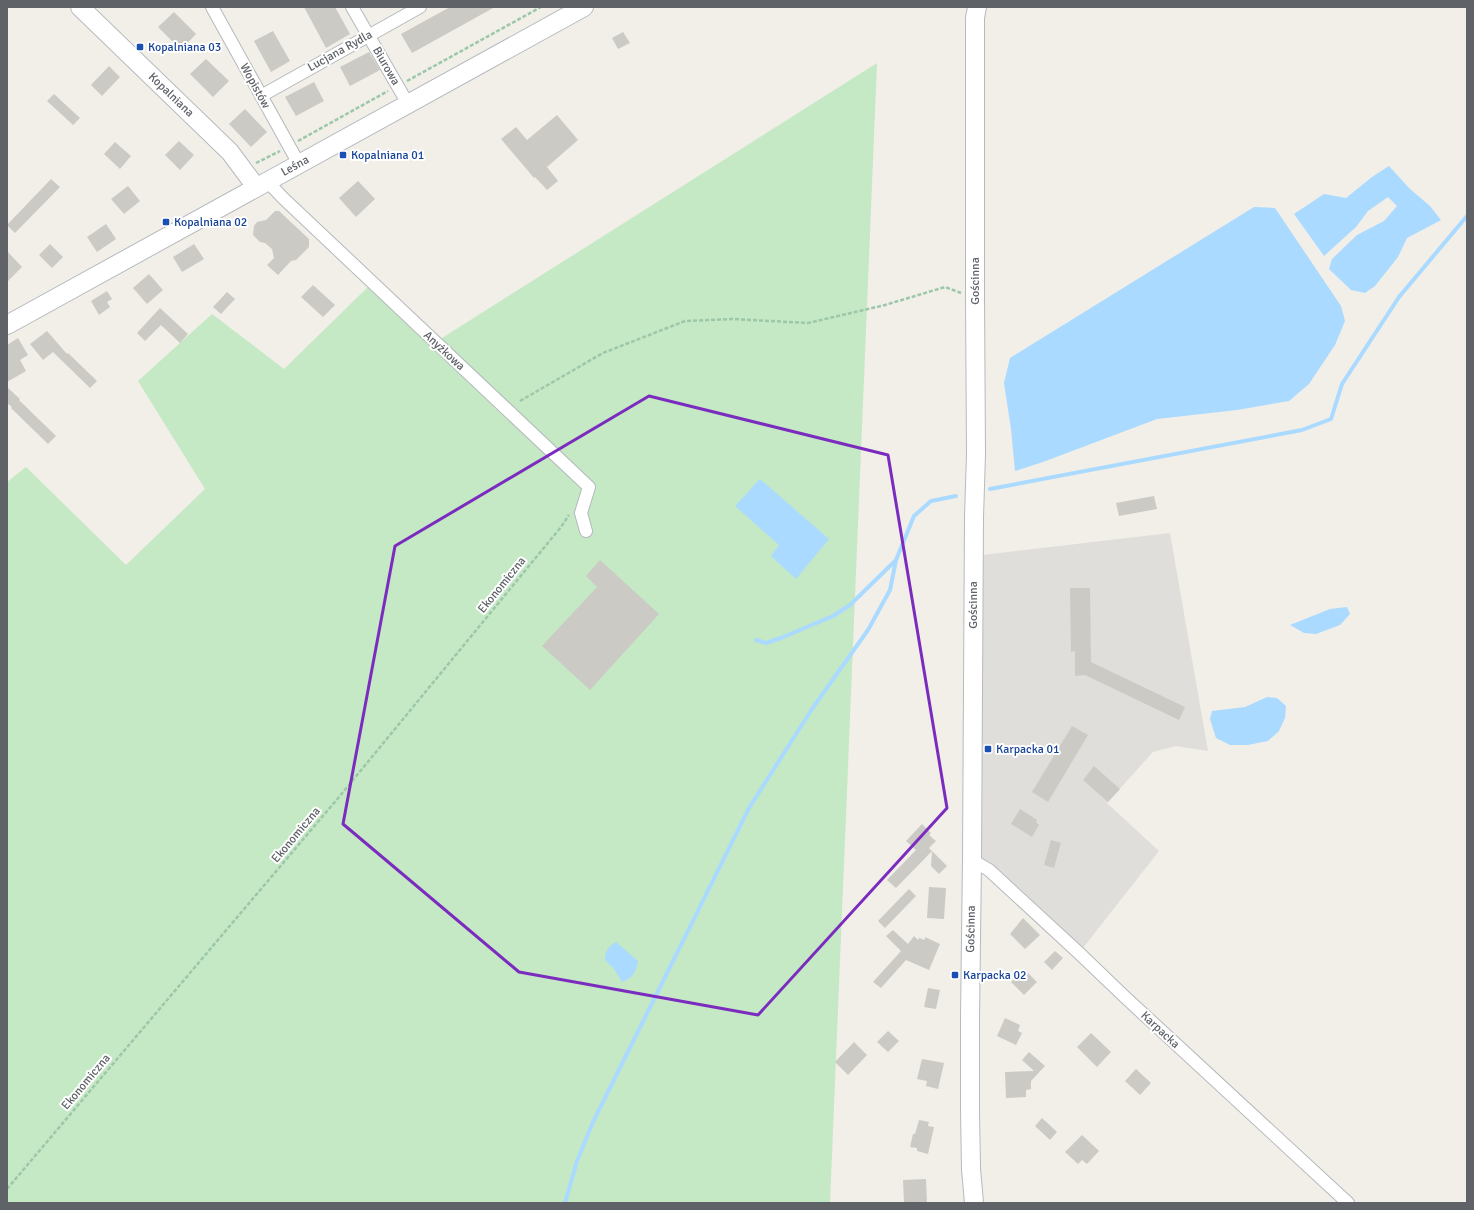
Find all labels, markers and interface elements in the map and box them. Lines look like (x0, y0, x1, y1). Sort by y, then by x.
street label: Lucjana Rydla (305, 27, 375, 75)
place label: Kopalniana 03 (148, 40, 221, 55)
marker: Kopalniana 03 (135, 42, 145, 52)
street label: Biurowa (369, 44, 403, 88)
street label: Wopistów (236, 61, 274, 112)
street label: Kopalniana (145, 70, 197, 120)
place label: Kopalniana 01 (351, 148, 424, 163)
marker: Kopalniana 01 (338, 150, 348, 160)
street label: Leśna (278, 152, 312, 180)
place label: Kopalniana 02 (174, 215, 247, 230)
marker: Kopalniana 02 (161, 217, 171, 227)
street label: Gościnna (968, 257, 983, 305)
street label: Anyżkowa (420, 328, 468, 374)
street label: Ekonomiczna (475, 554, 529, 616)
street label: Gościnna (966, 581, 981, 629)
place label: Karpacka 01 (996, 742, 1059, 757)
marker: Karpacka 01 (983, 744, 993, 754)
street label: Ekonomiczna (268, 804, 324, 866)
street label: Gościnna (963, 905, 979, 953)
place label: Karpacka 02 (963, 968, 1026, 983)
marker: Karpacka 02 (950, 970, 960, 980)
street label: Karpacka (1137, 1008, 1183, 1052)
street label: Ekonomiczna (58, 1051, 114, 1113)

